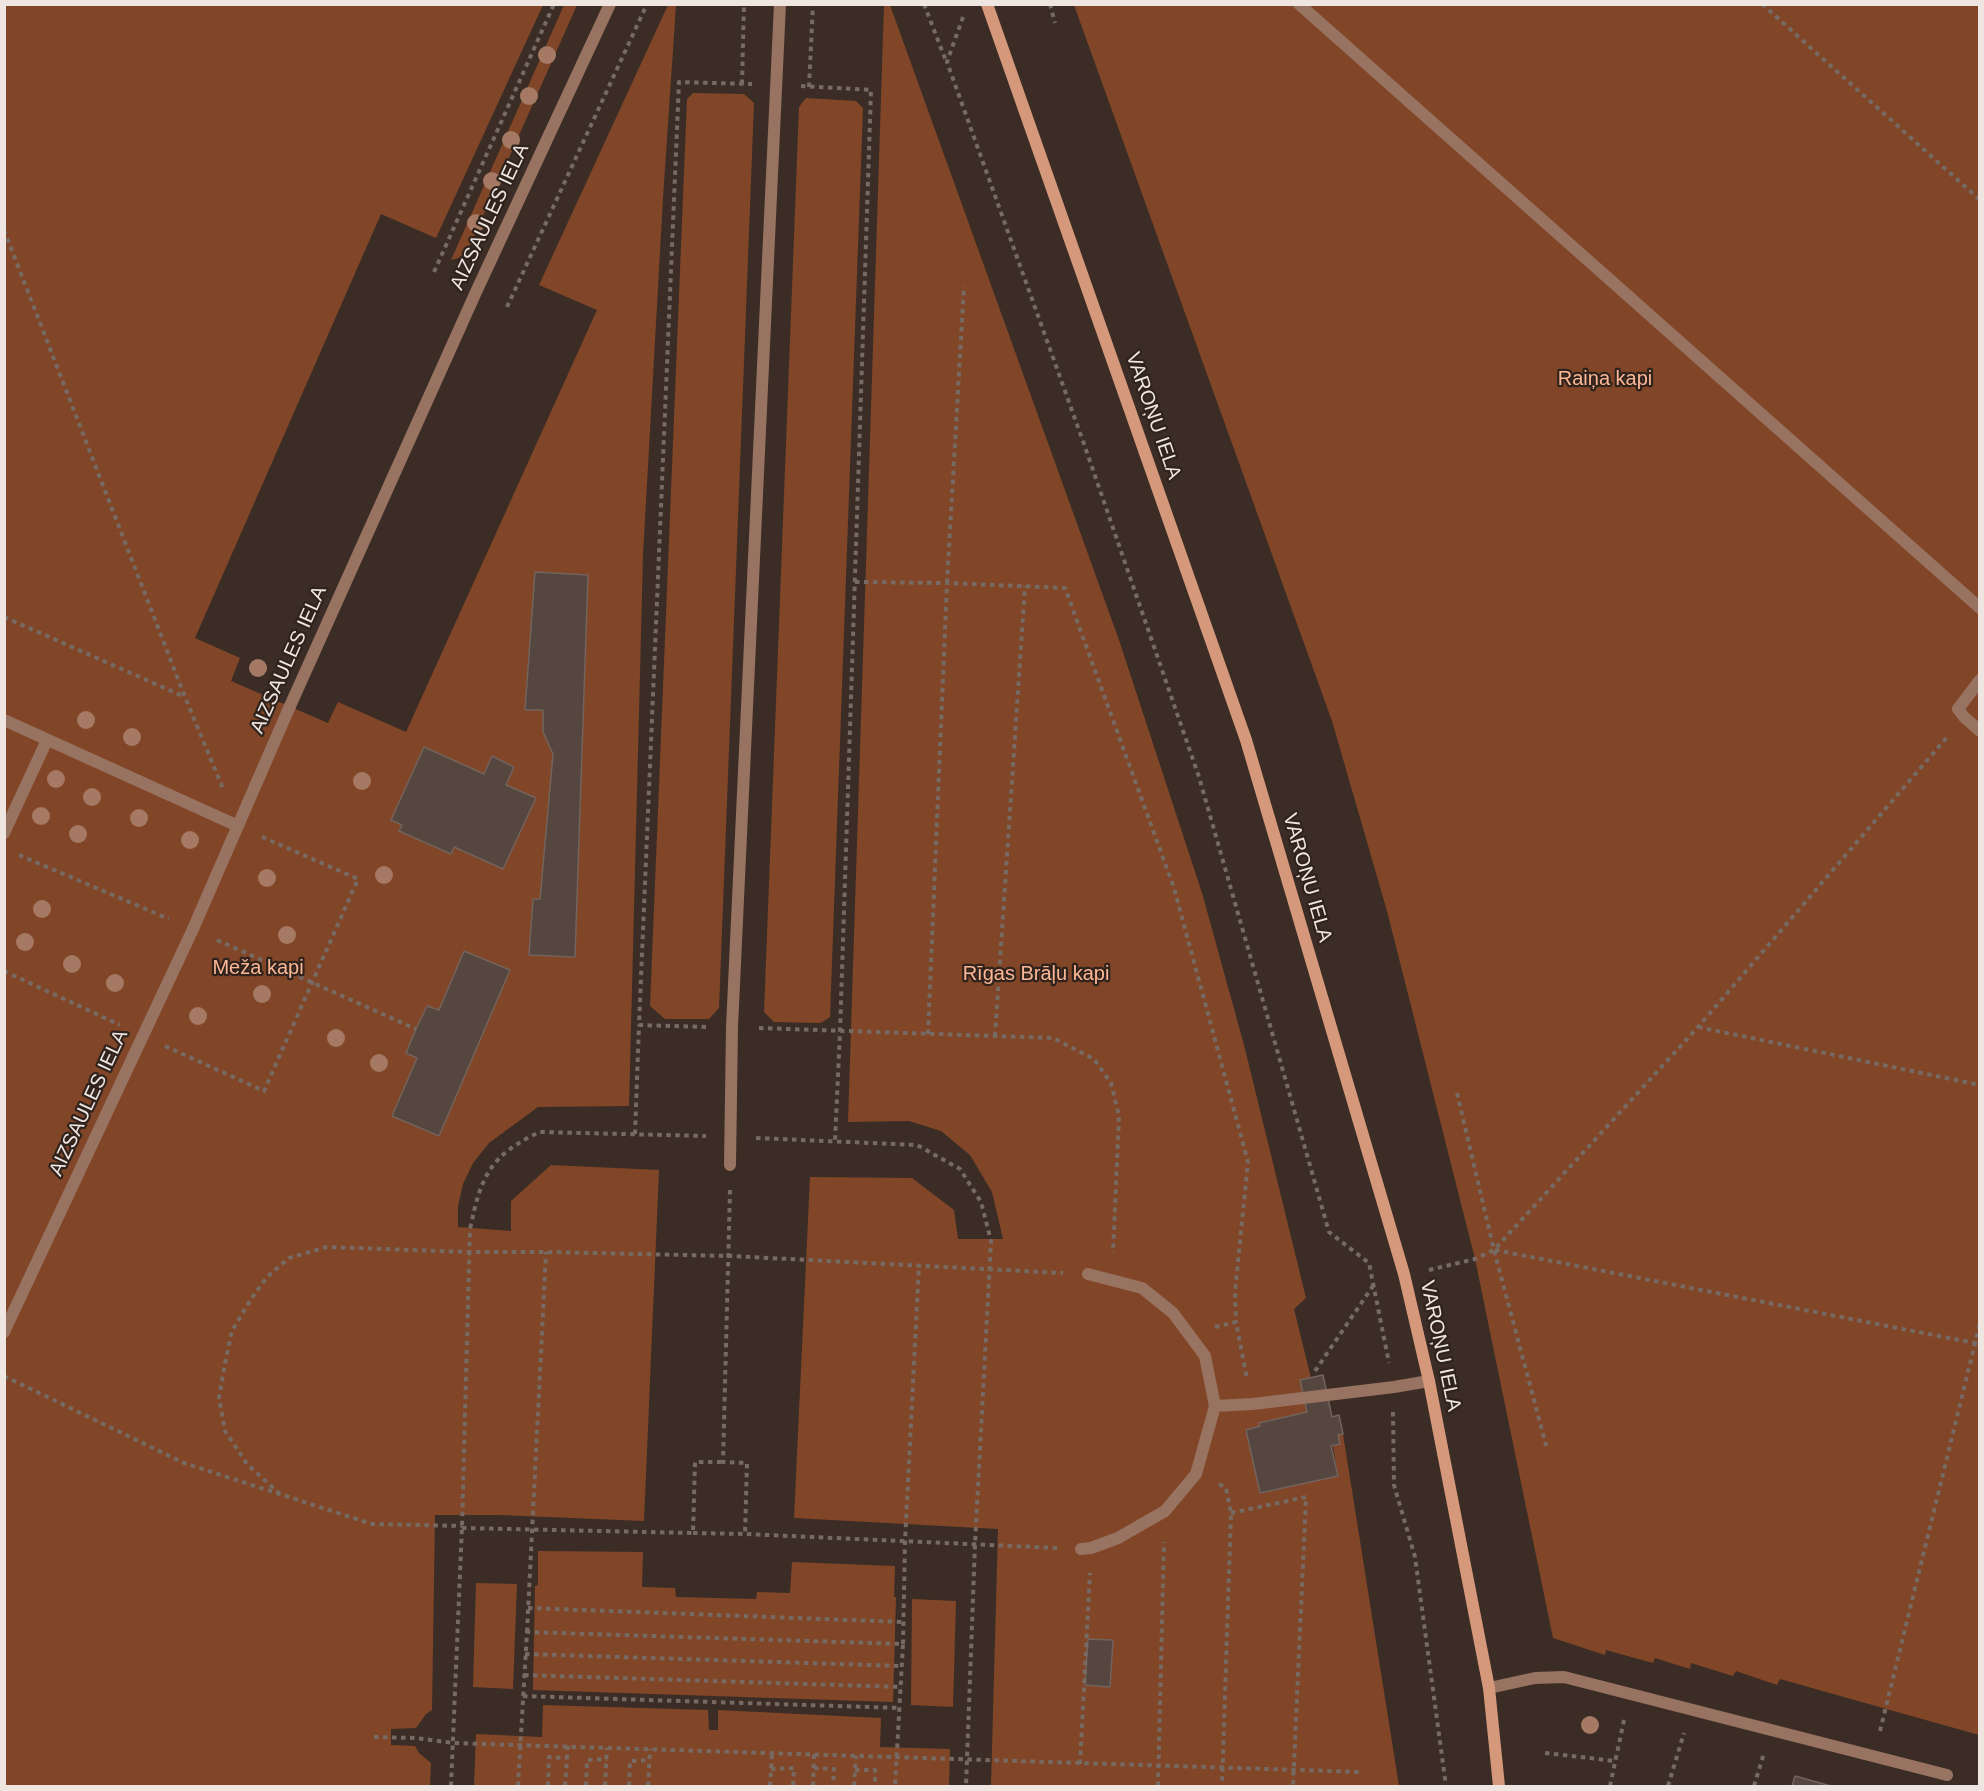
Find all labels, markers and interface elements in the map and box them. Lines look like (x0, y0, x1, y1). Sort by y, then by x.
street label: AIZSAULES IELA (446, 140, 534, 294)
street label: VAROŅU IELA (1120, 349, 1186, 483)
park label: Raiņa kapi (1558, 367, 1652, 391)
street label: AIZSAULES IELA (246, 583, 332, 737)
street label: VAROŅU IELA (1277, 811, 1337, 945)
park label: Meža kapi (212, 956, 304, 980)
park label: Rīgas Brāļu kapi (963, 962, 1109, 986)
street label: AIZSAULES IELA (45, 1026, 133, 1180)
street label: VAROŅU IELA (1414, 1278, 1466, 1414)

